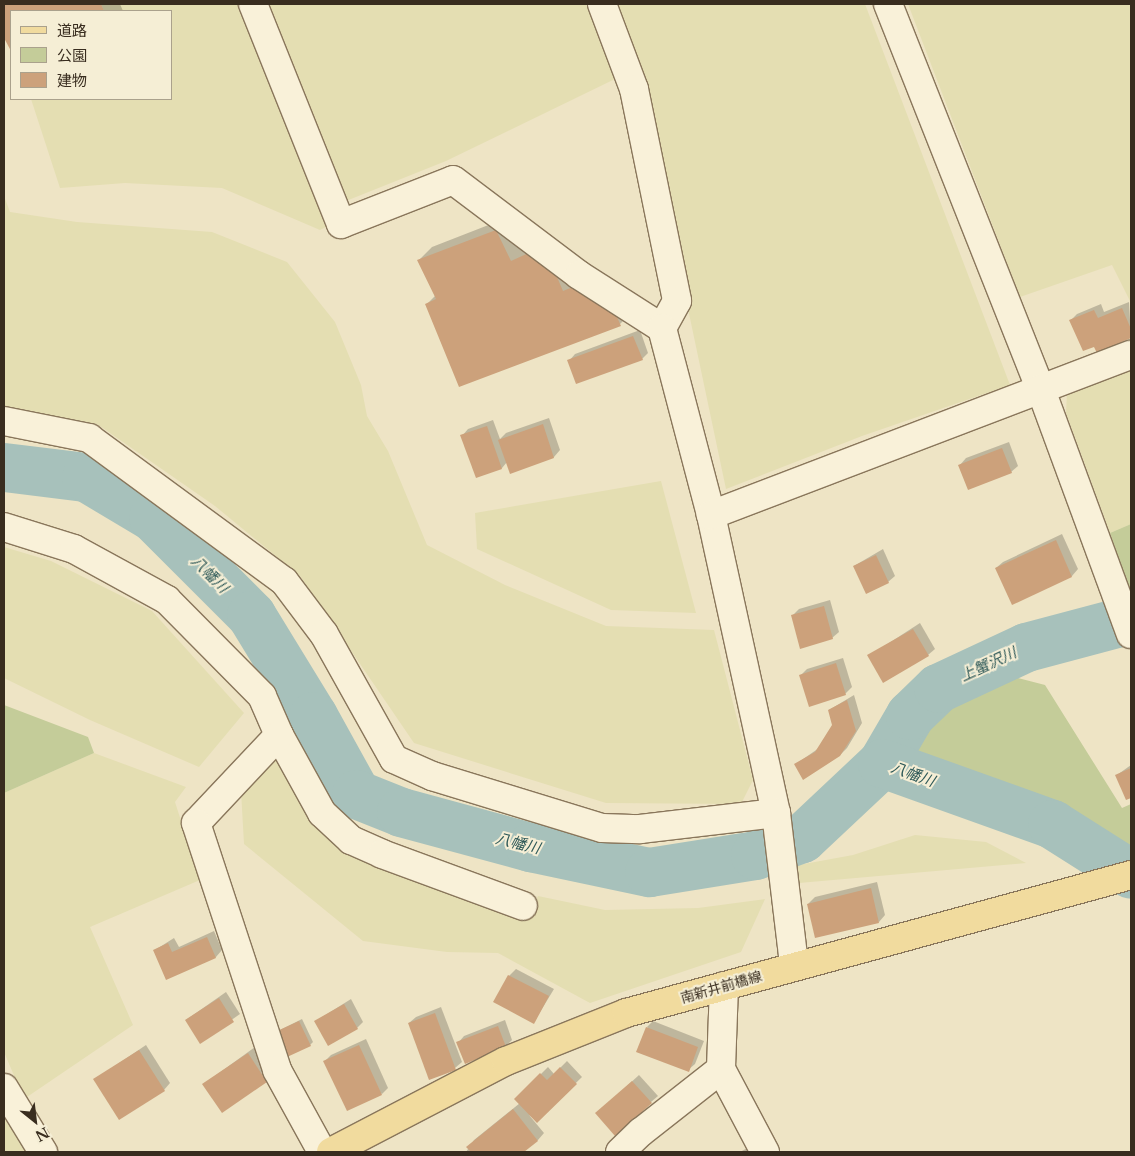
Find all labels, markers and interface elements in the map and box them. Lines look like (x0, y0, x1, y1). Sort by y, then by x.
legend (10, 10, 172, 100)
text: 道路 (57, 21, 87, 40)
text: 公園 (57, 46, 87, 65)
text: 建物 (57, 71, 87, 90)
water label: 八幡川 (188, 552, 232, 596)
water label: 上蟹沢川 (957, 643, 1019, 685)
water label: 八幡川 (889, 758, 937, 790)
water label: 八幡川 (494, 829, 542, 857)
street label: 南新井前橋線 (678, 967, 764, 1007)
north arrow (10, 1096, 60, 1146)
text: N (32, 1123, 52, 1145)

